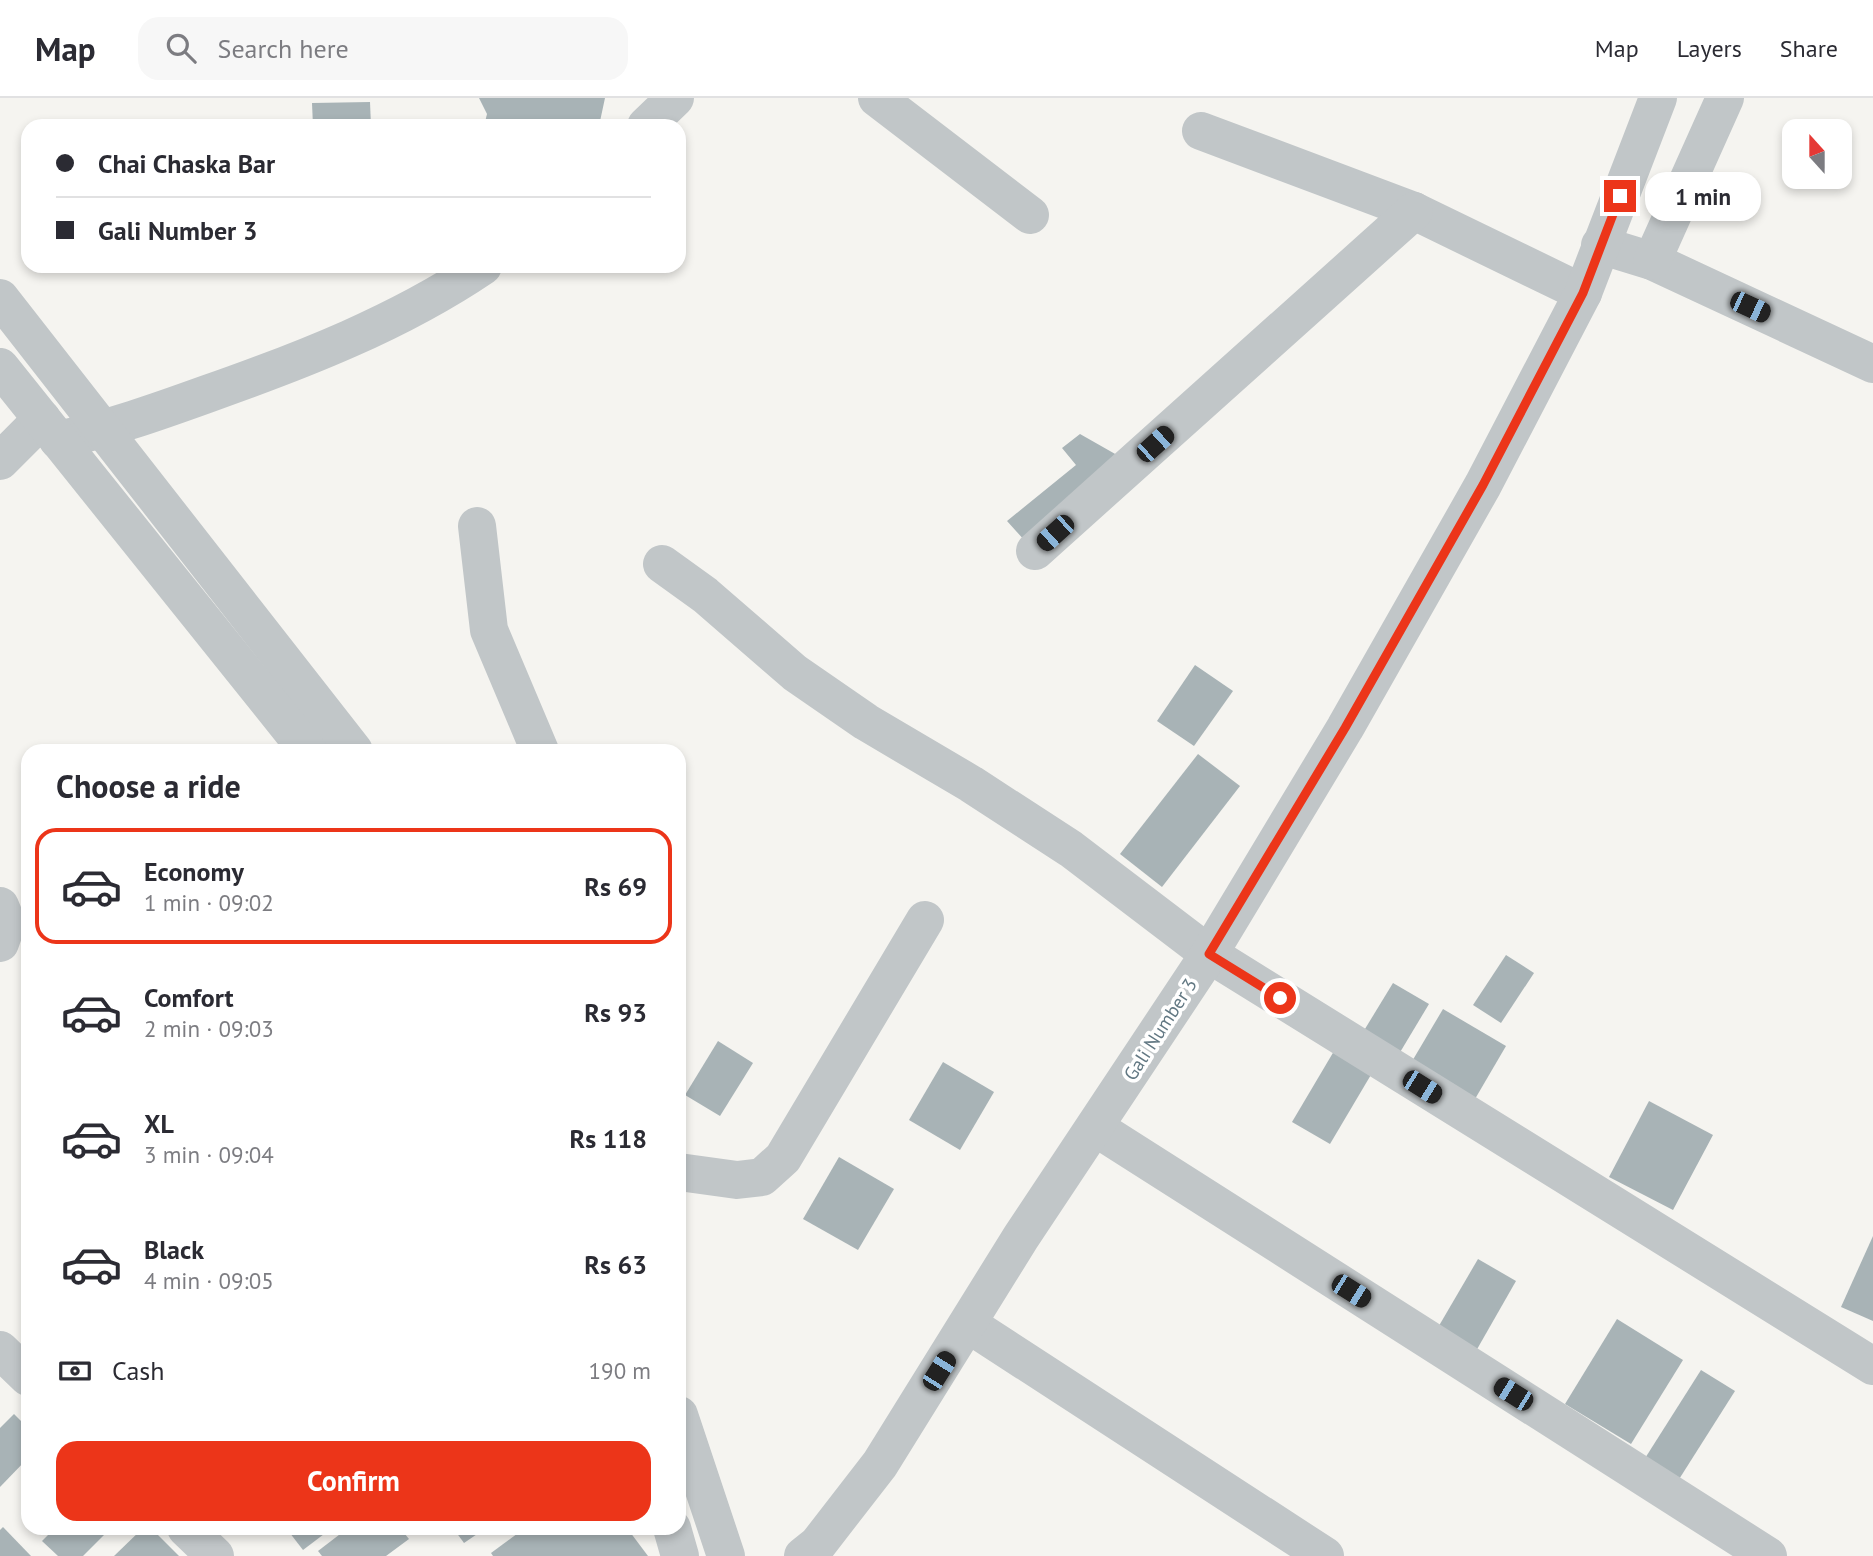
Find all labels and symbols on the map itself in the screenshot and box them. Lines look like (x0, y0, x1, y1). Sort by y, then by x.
north arrow (1782, 119, 1852, 189)
callout: 1 min (1644, 172, 1760, 220)
route end (1604, 180, 1636, 212)
car (1727, 289, 1774, 325)
car (1133, 422, 1178, 466)
car (1033, 511, 1078, 555)
street label: Gali Number 3 (1118, 973, 1202, 1085)
route start (1264, 982, 1296, 1014)
car (1399, 1067, 1446, 1107)
car (1328, 1271, 1375, 1311)
car (919, 1348, 960, 1394)
car (1490, 1374, 1537, 1414)

